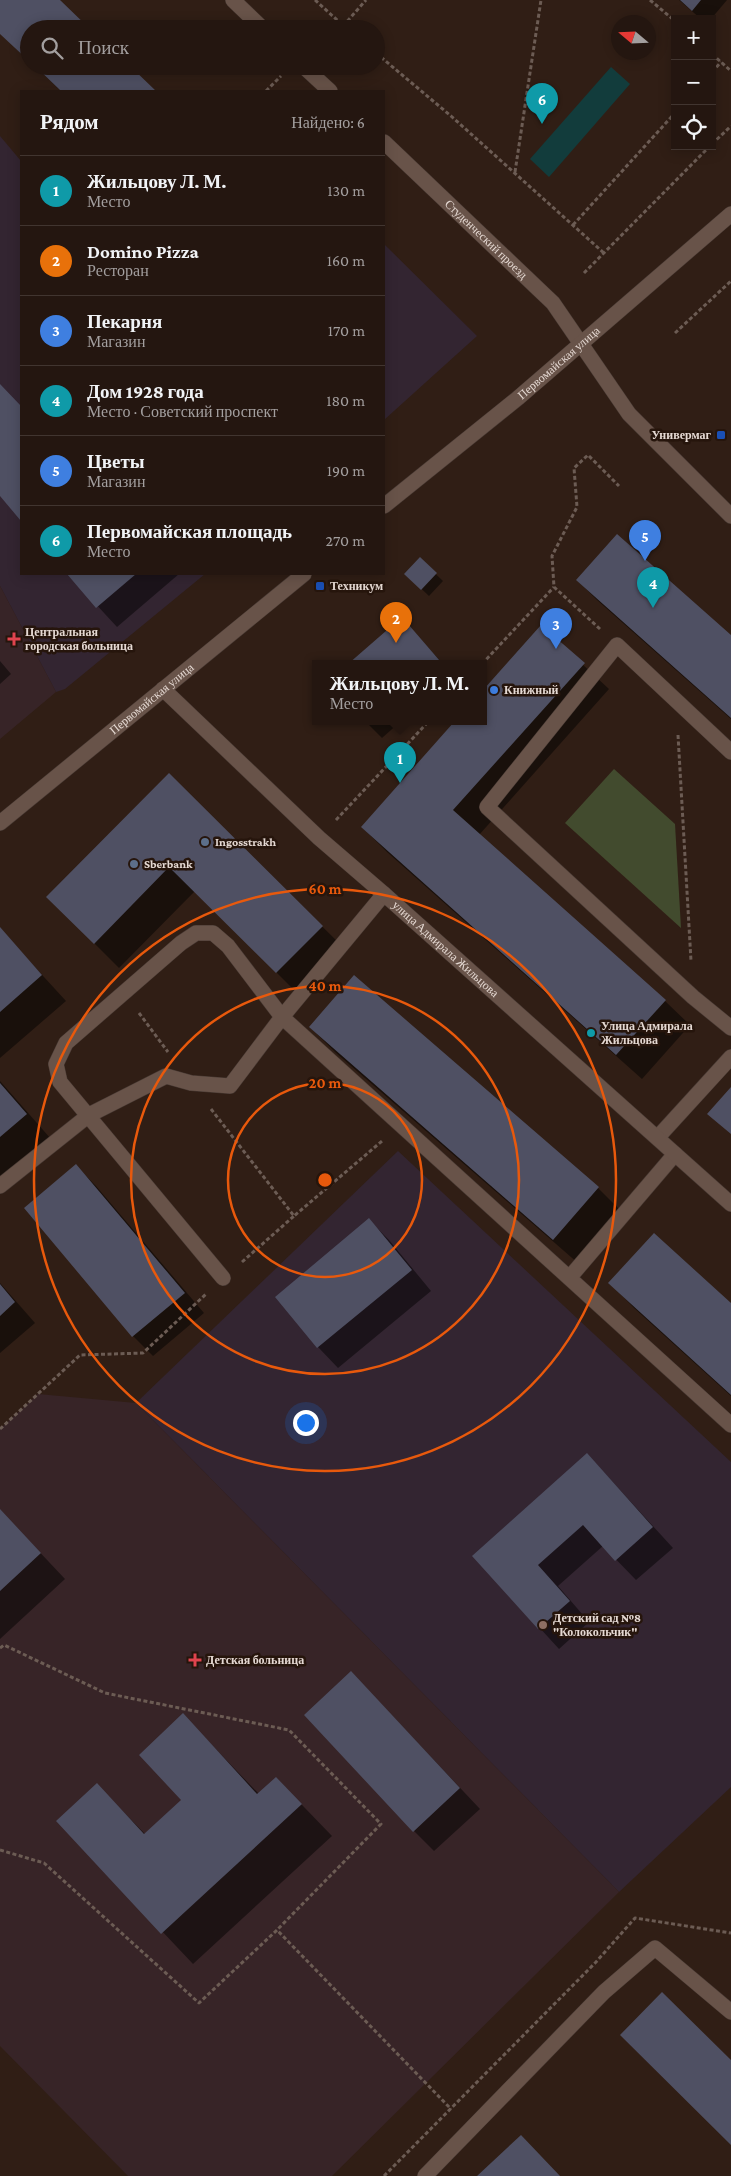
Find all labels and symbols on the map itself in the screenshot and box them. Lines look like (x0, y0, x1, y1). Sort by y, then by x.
north arrow (611, 15, 656, 60)
pin: 6 (526, 83, 558, 124)
street label: Студенческий проезд (442, 197, 530, 282)
street label: Первомайская улица (515, 323, 603, 402)
place label: Универмаг (652, 428, 712, 442)
marker: Универмаг (715, 429, 727, 441)
pin: 5 (629, 520, 661, 561)
pin: 4 (637, 567, 669, 608)
place label: Техникум (330, 579, 383, 593)
marker: Техникум (314, 580, 326, 592)
pin: 2 (380, 602, 412, 643)
pin: 3 (540, 608, 572, 649)
place label: Центральная городская больница (25, 625, 133, 653)
marker: Центральная городская больница (7, 632, 21, 646)
street label: Первомайская улица (107, 660, 197, 737)
place label: Книжный (504, 683, 559, 697)
marker: Книжный (488, 684, 500, 696)
pin: 1 (384, 742, 416, 783)
place label: Ingosstrakh (215, 835, 276, 849)
marker: Ingosstrakh (199, 836, 211, 848)
place label: Sberbank (144, 857, 193, 871)
marker: Sberbank (128, 858, 140, 870)
text: 60 m (309, 881, 342, 897)
street label: улица Адмирала Жильцова (390, 898, 502, 1000)
text: 40 m (309, 978, 342, 994)
place label: Улица Адмирала Жильцова (601, 1019, 693, 1047)
marker: Улица Адмирала Жильцова (585, 1027, 597, 1039)
text: 20 m (309, 1075, 341, 1091)
centre of rings (316, 1171, 334, 1189)
your location (293, 1410, 319, 1436)
place label: Детский сад №8 "Колокольчик" (553, 1611, 641, 1639)
marker: Детский сад №8 "Колокольчик" (537, 1619, 549, 1631)
marker: Детская больница (188, 1653, 202, 1667)
place label: Детская больница (206, 1653, 304, 1667)

